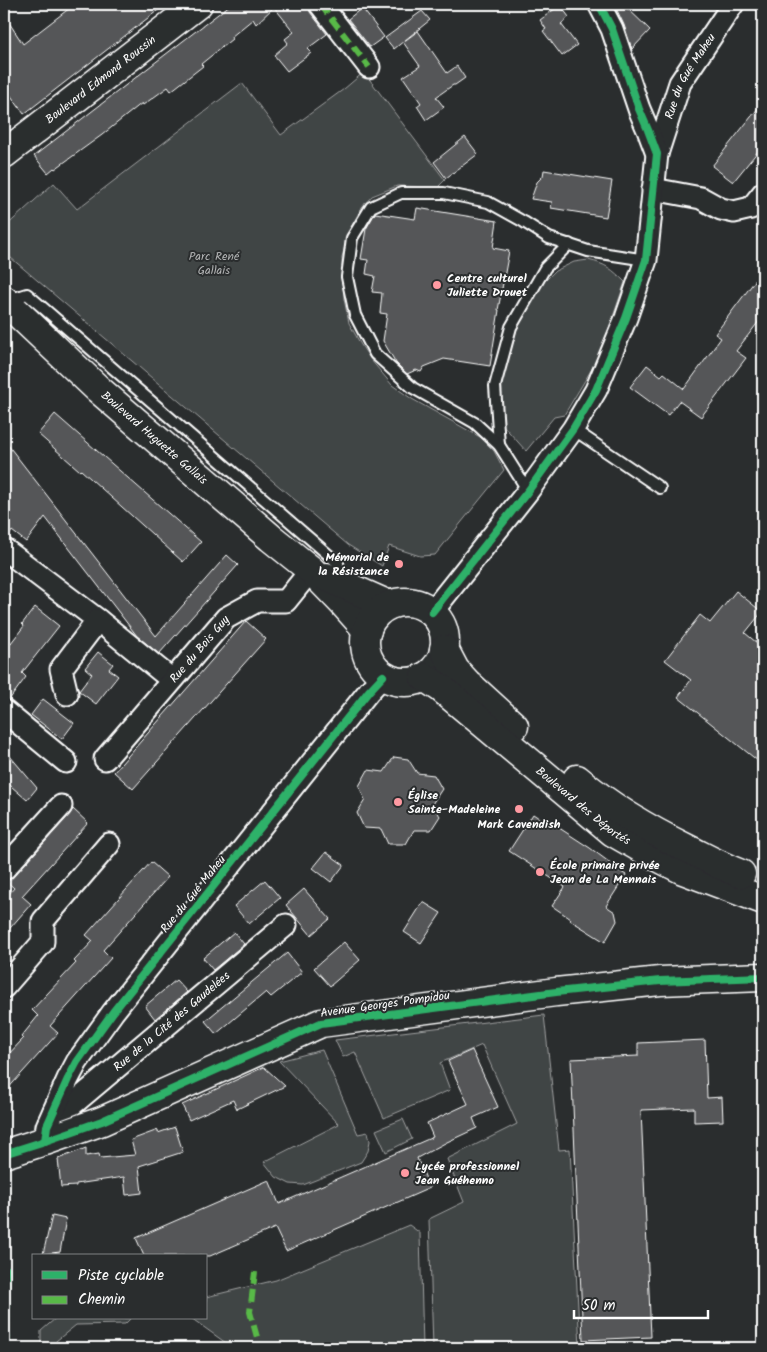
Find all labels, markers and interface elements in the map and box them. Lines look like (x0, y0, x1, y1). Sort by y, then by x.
street label: Rue du Gué Maheu (660, 30, 721, 122)
street label: Boulevard Edmond Roussin (41, 31, 160, 129)
park label: Parc René Gallais (189, 247, 240, 280)
place label: Centre culturel Juliette Drouet (447, 269, 528, 302)
marker: Centre culturel Juliette Drouet (431, 279, 443, 291)
street label: Boulevard Huguette Gallais (97, 387, 212, 489)
place label: Mémorial de la Résistance (318, 548, 389, 581)
marker: Mémorial de la Résistance (393, 558, 405, 570)
street label: Rue du Bois Guy (165, 611, 235, 687)
street label: Boulevard des Déportés (531, 762, 634, 850)
place label: Église Sainte-Madeleine (408, 786, 500, 819)
marker: Église Sainte-Madeleine (392, 796, 404, 808)
marker: Mark Cavendish (513, 803, 525, 815)
place label: Mark Cavendish (477, 815, 561, 834)
street label: Rue du Gué Maheu (156, 851, 231, 937)
place label: École primaire privée Jean de La Mennais (550, 856, 660, 889)
marker: École primaire privée Jean de La Mennais (534, 866, 546, 878)
street label: Rue de la Cité des Gaudelées (109, 967, 235, 1076)
street label: Avenue Georges Pompidou (319, 986, 451, 1023)
place label: Lycée professionnel Jean Guéhenno (415, 1157, 520, 1190)
marker: Lycée professionnel Jean Guéhenno (399, 1167, 411, 1179)
legend (32, 1254, 208, 1320)
text: Piste cyclable (78, 1264, 164, 1288)
scale bar (574, 1287, 708, 1319)
text: Chemin (78, 1288, 125, 1312)
text: 50 m (582, 1294, 616, 1318)

